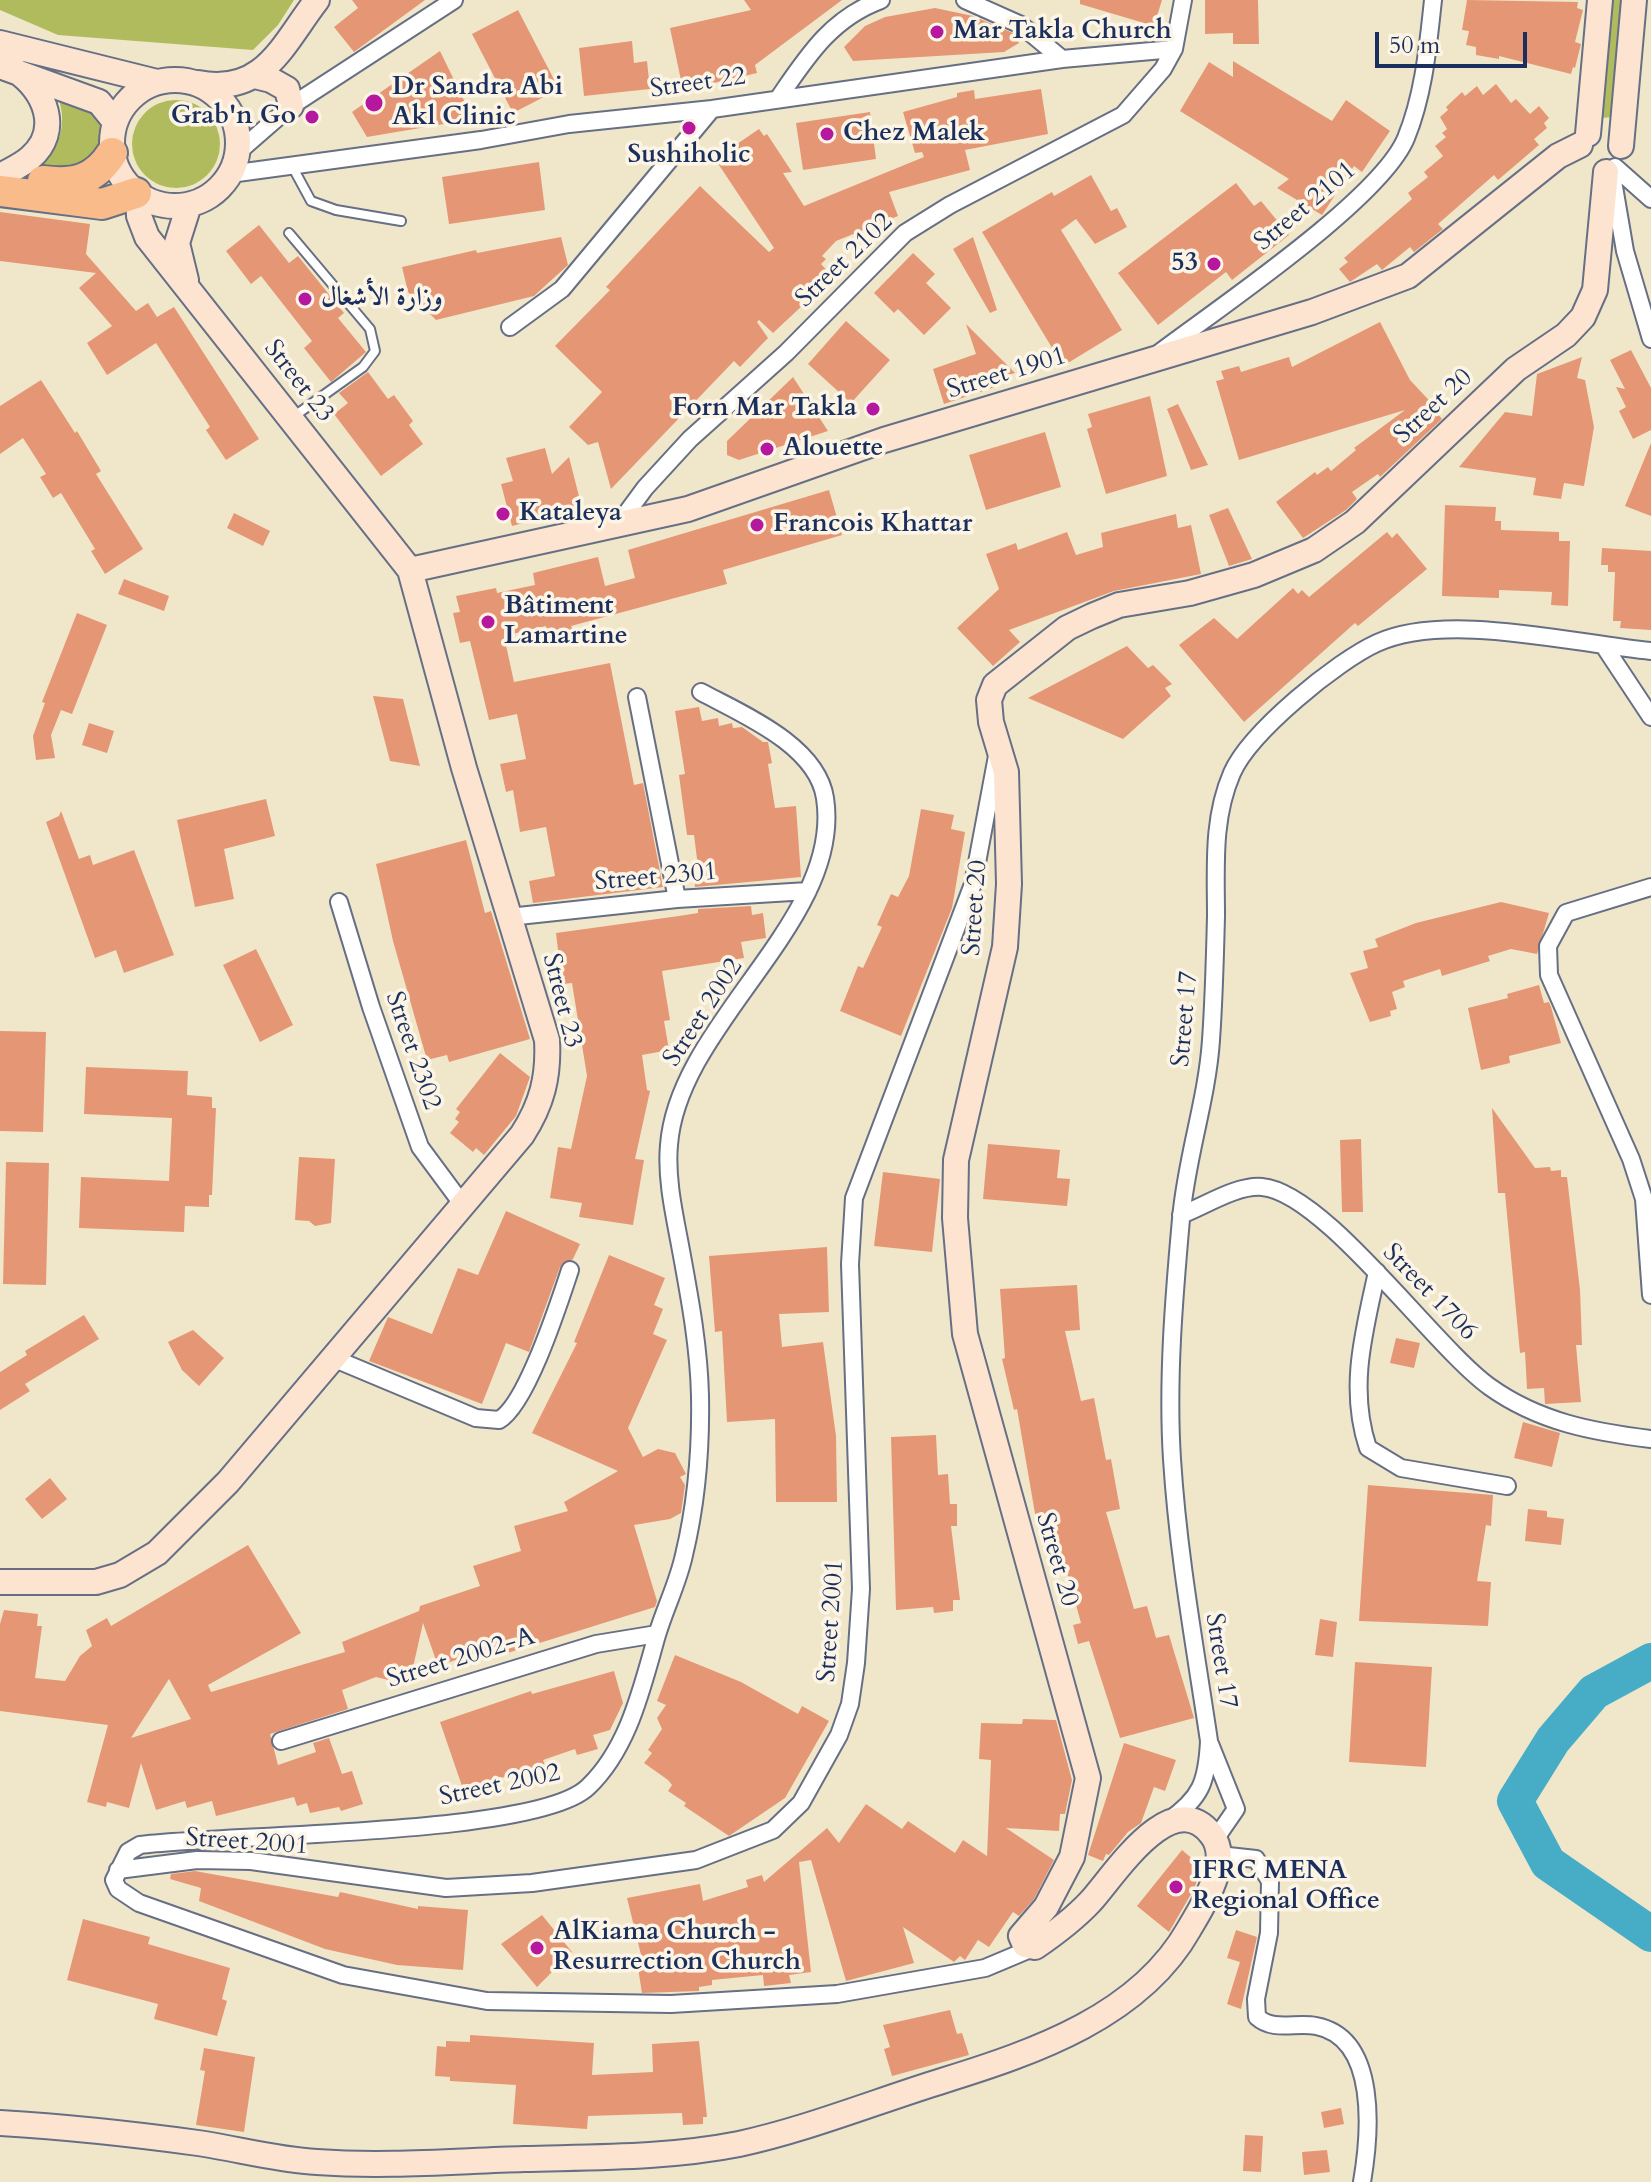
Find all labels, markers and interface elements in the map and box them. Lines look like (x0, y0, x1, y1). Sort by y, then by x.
place label: Mar Takla Church (953, 16, 1172, 48)
scale bar (1379, 16, 1531, 66)
marker: Mar Takla Church (928, 23, 946, 41)
text: 50 m (1389, 29, 1440, 62)
street label: Street 22 (648, 62, 748, 106)
place label: Dr Sandra Abi Akl Clinic (392, 72, 563, 134)
marker: Dr Sandra Abi Akl Clinic (363, 92, 385, 114)
place label: Grab'n Go (171, 101, 296, 133)
marker: Grab'n Go (303, 108, 321, 126)
place label: Chez Malek (843, 118, 985, 150)
marker: Sushiholic (680, 119, 698, 137)
marker: Chez Malek (818, 125, 836, 143)
place label: Sushiholic (628, 140, 750, 172)
street label: Street 2101 (1249, 156, 1363, 258)
street label: Street 2102 (790, 207, 900, 315)
place label: 53 (1171, 248, 1198, 280)
marker: 53 (1205, 255, 1223, 273)
place label: وزارة الأشغال (321, 283, 443, 315)
marker: وزارة الأشغال (296, 290, 314, 308)
street label: Street 23 (256, 335, 340, 429)
street label: Street 1901 (944, 341, 1070, 407)
street label: Street 20 (1388, 363, 1480, 451)
place label: Forn Mar Takla (672, 393, 857, 425)
marker: Forn Mar Takla (864, 400, 882, 418)
place label: Alouette (783, 433, 883, 465)
marker: Alouette (758, 440, 776, 458)
place label: Kataleya (519, 498, 622, 530)
marker: Kataleya (494, 505, 512, 523)
place label: Francois Khattar (773, 509, 972, 541)
marker: Francois Khattar (748, 516, 766, 534)
place label: Bâtiment Lamartine (504, 591, 628, 652)
marker: Bâtiment Lamartine (479, 613, 497, 631)
street label: Street 2301 (593, 857, 719, 899)
street label: Street 20 (957, 859, 995, 957)
street label: Street 23 (534, 951, 588, 1051)
street label: Street 2002 (657, 953, 751, 1073)
street label: Street 17 (1166, 970, 1206, 1068)
street label: Street 2302 (377, 988, 447, 1114)
street label: Street 1706 (1375, 1238, 1483, 1348)
street label: Street 20 (1028, 1509, 1084, 1611)
street label: Street 2001 (812, 1559, 852, 1683)
street label: Street 17 (1197, 1611, 1243, 1711)
street label: Street 2002-A (383, 1622, 539, 1696)
street label: Street 2002 (437, 1758, 563, 1814)
street label: Street 2001 (185, 1823, 309, 1863)
place label: IFRC MENA Regional Office (1192, 1856, 1380, 1918)
marker: IFRC MENA Regional Office (1167, 1878, 1185, 1896)
place label: AlKiama Church - Resurrection Church (553, 1917, 801, 1978)
marker: AlKiama Church - Resurrection Church (528, 1939, 546, 1957)

